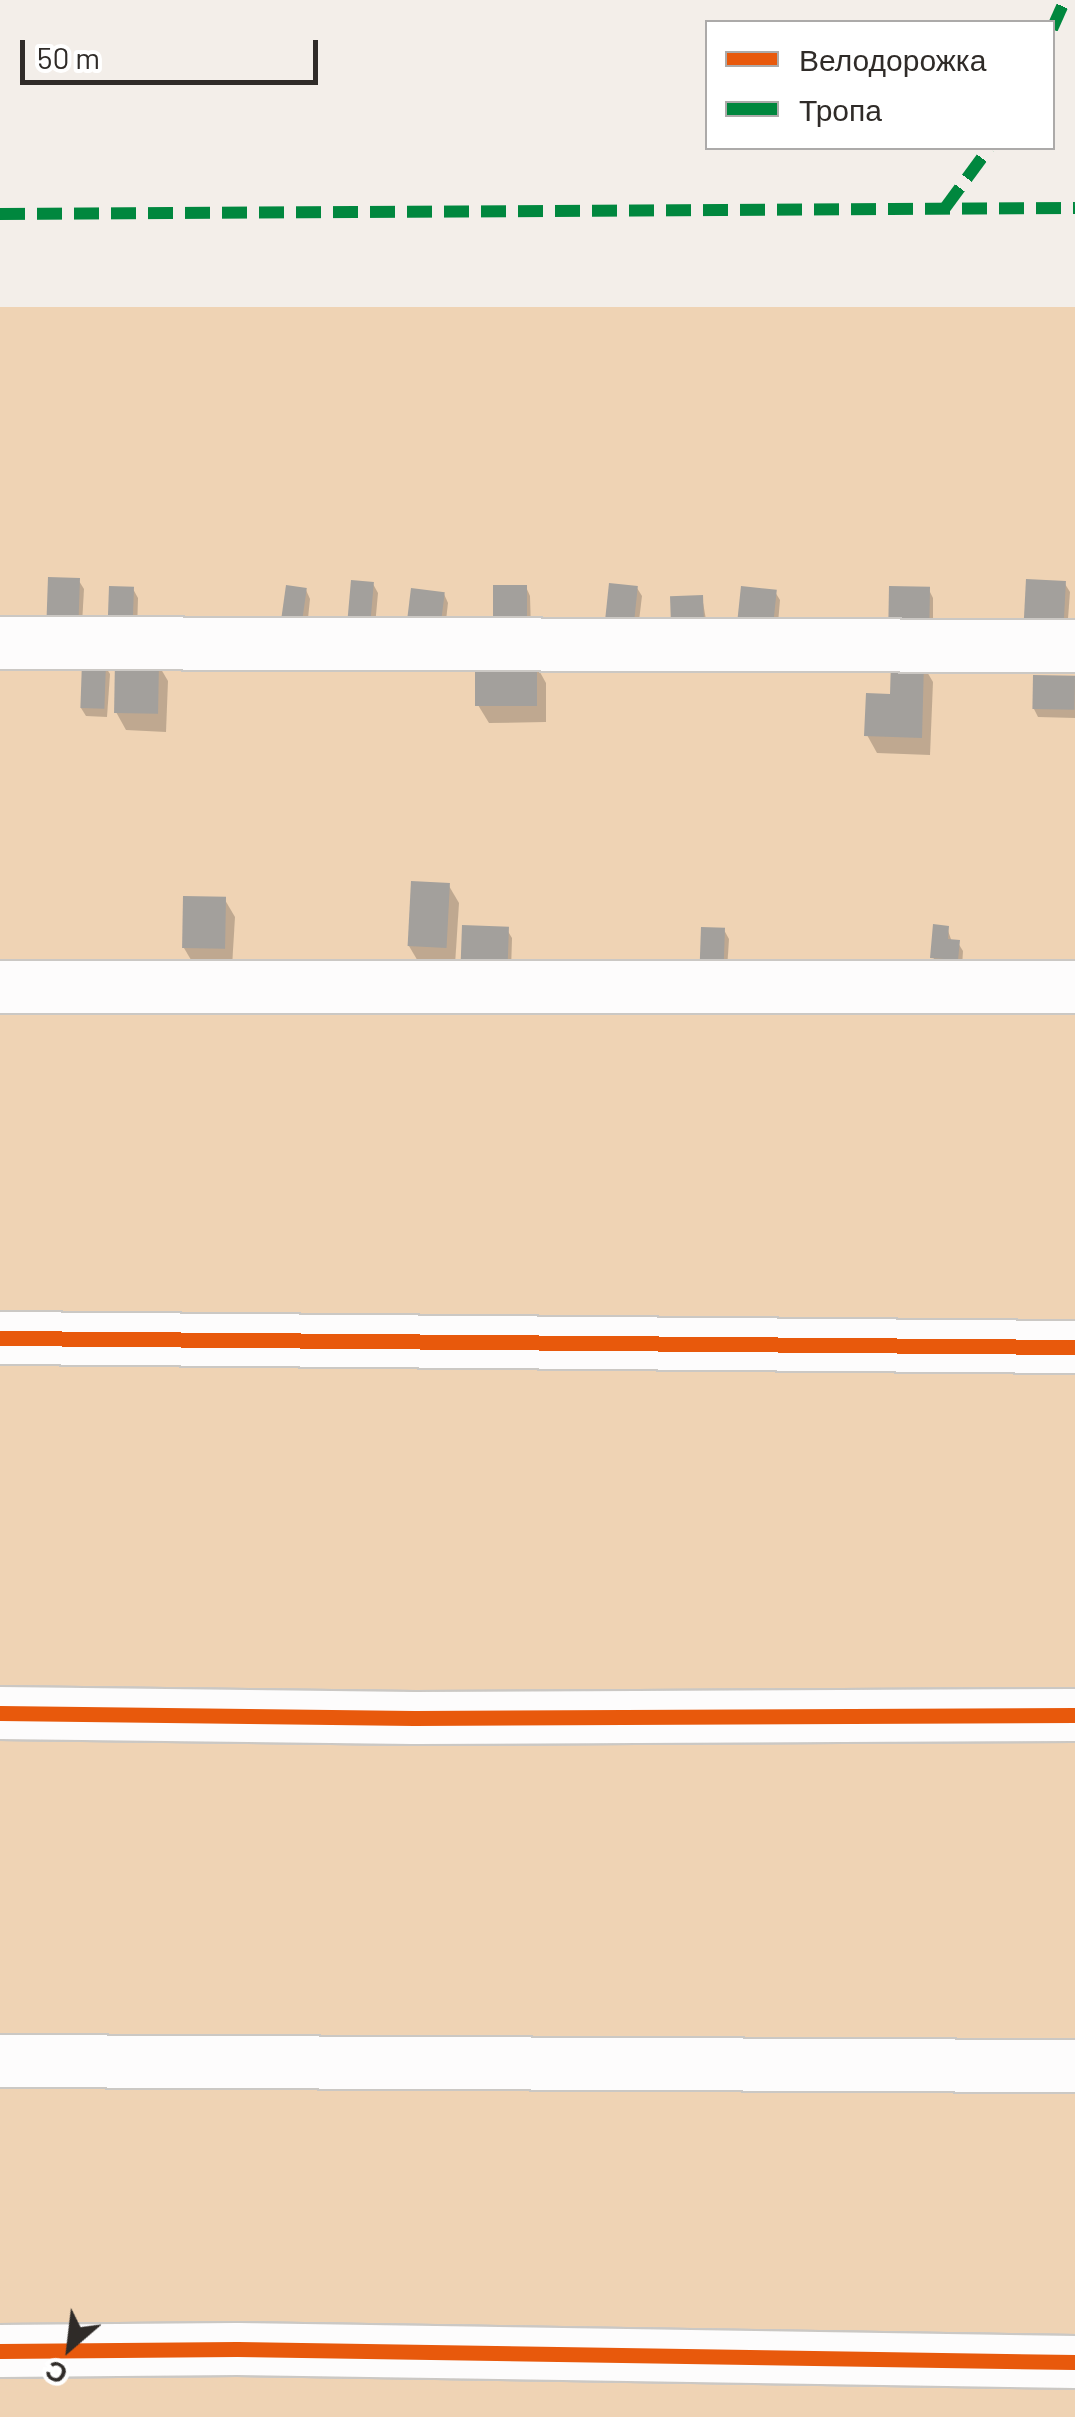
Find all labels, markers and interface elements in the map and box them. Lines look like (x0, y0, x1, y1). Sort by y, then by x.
scale bar (25, 20, 322, 82)
legend (705, 20, 1055, 150)
text: 50 m (37, 39, 100, 75)
text: Велодорожка (799, 41, 986, 77)
text: Тропа (799, 91, 882, 127)
north arrow (20, 2297, 120, 2397)
text: С (39, 2354, 73, 2393)

